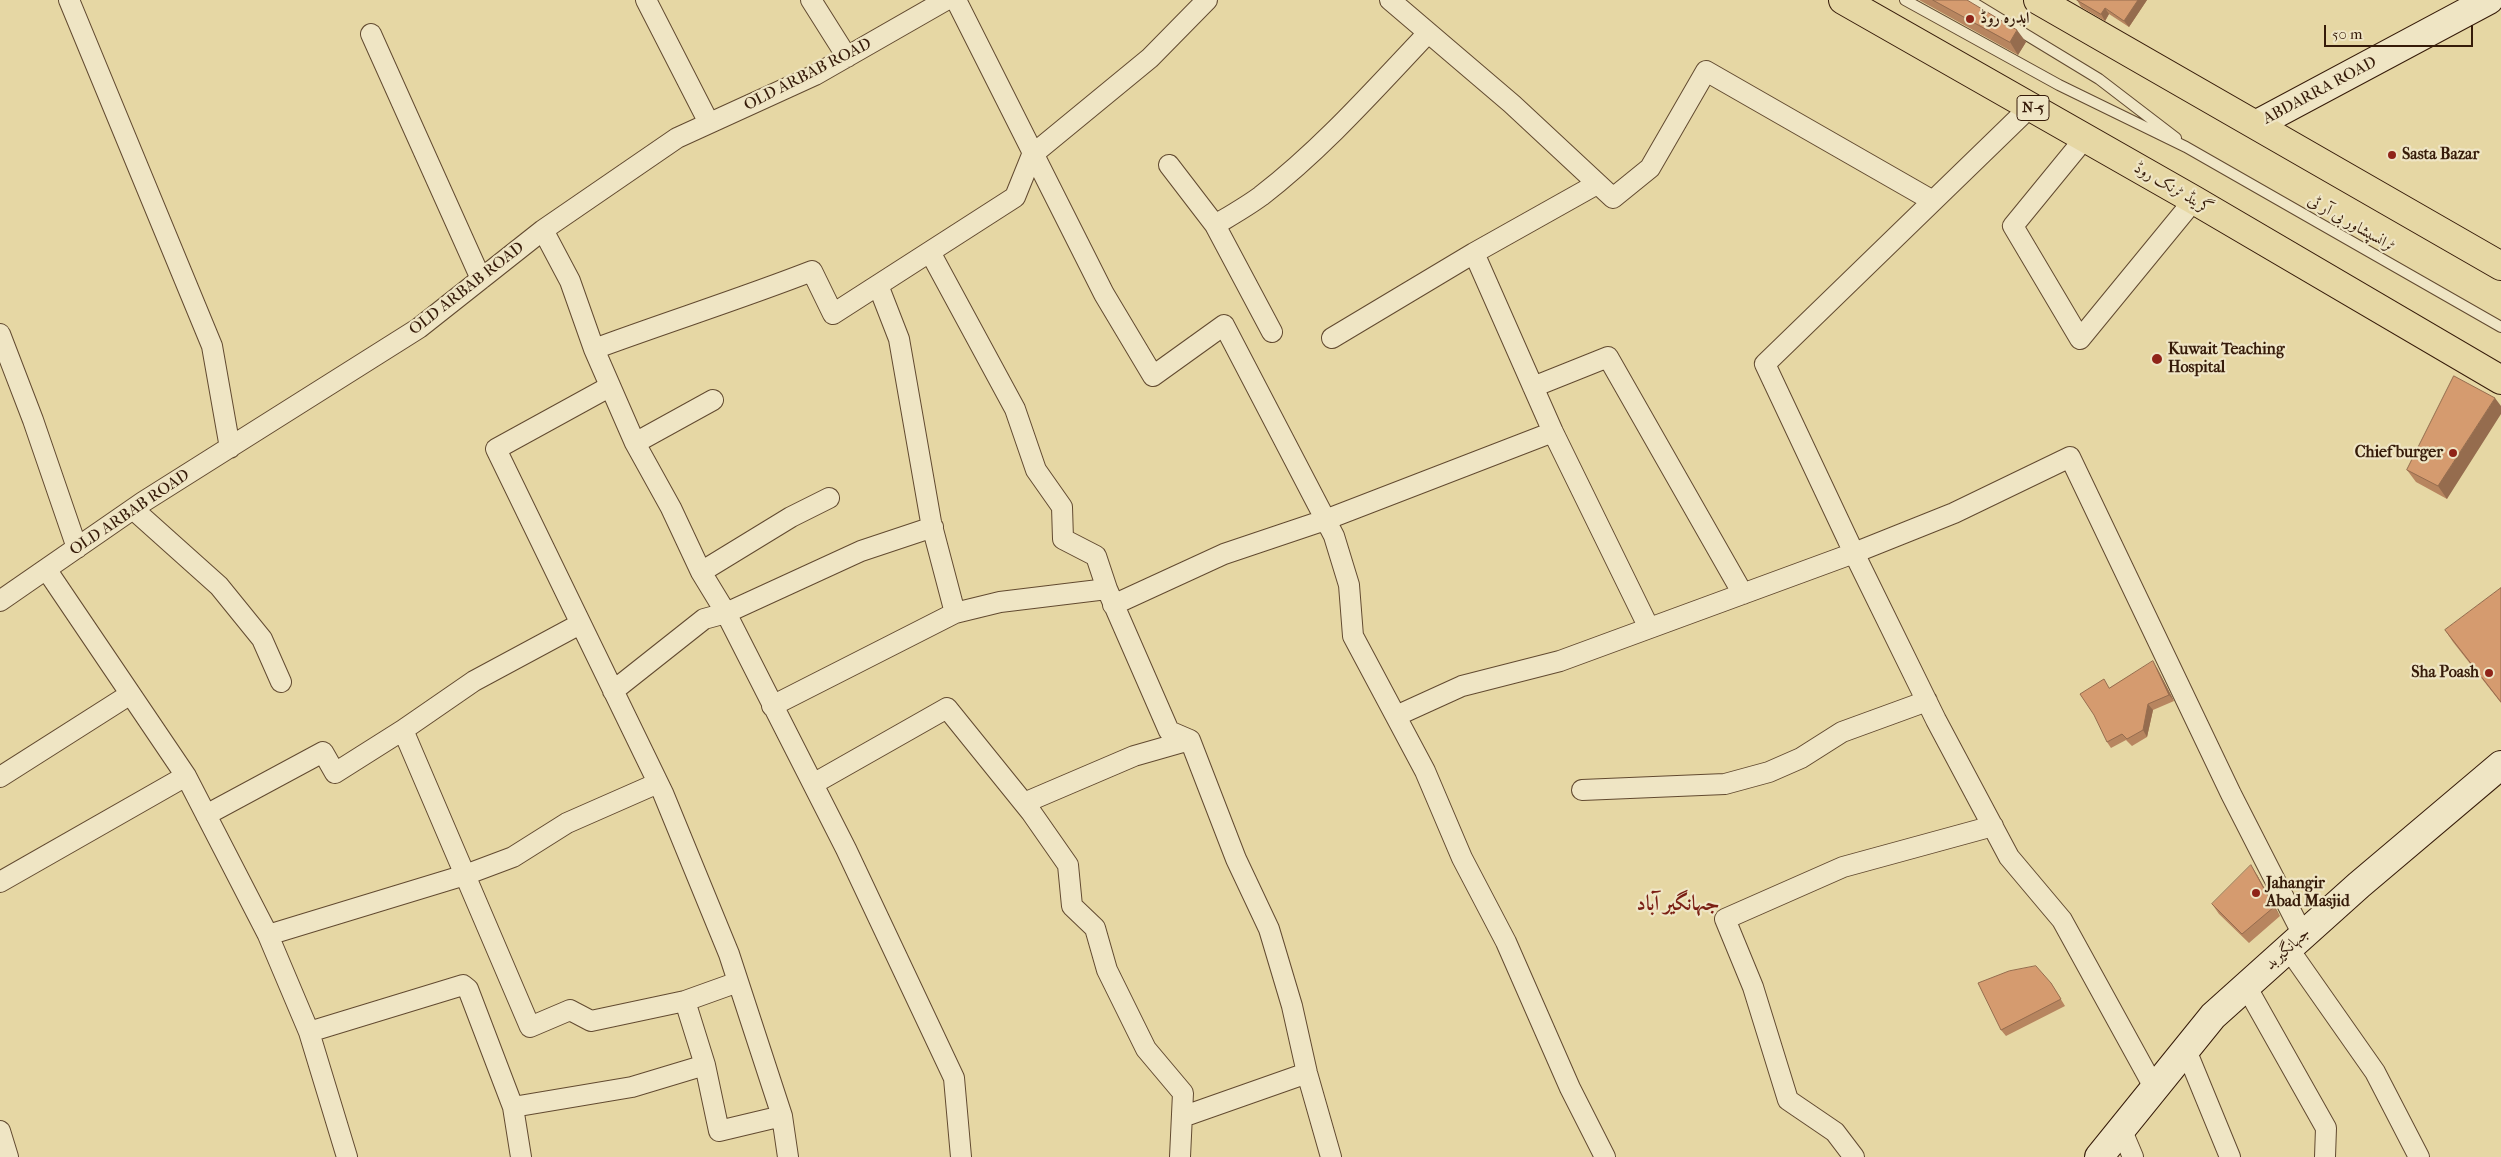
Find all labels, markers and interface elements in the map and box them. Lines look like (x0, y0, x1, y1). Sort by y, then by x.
place label: ابدرہ روڈ (1980, 9, 2030, 29)
marker: ابدرہ روڈ (1964, 13, 1976, 25)
scale bar (2326, 15, 2475, 47)
text: 50 m (2332, 25, 2362, 43)
street label: OLD ARBAB ROAD (741, 35, 875, 115)
street label: ABDARRA ROAD (2260, 53, 2380, 129)
road number: N-5 (2017, 96, 2049, 120)
place label: Sasta Bazar (2402, 145, 2479, 165)
marker: Sasta Bazar (2386, 149, 2398, 161)
street label: گرینڈ ٹرنک روڈ (2130, 159, 2216, 219)
street label: ٹرانسپشاور بی آر ٹی (2304, 191, 2398, 257)
street label: OLD ARBAB ROAD (406, 238, 528, 340)
place label: Kuwait Teaching Hospital (2168, 340, 2284, 378)
marker: Kuwait Teaching Hospital (2150, 352, 2164, 366)
place label: Chief burger (2355, 443, 2443, 463)
marker: Chief burger (2447, 447, 2459, 459)
street label: OLD ARBAB ROAD (66, 466, 194, 560)
place label: Sha Poash (2411, 663, 2479, 683)
marker: Sha Poash (2483, 667, 2495, 679)
place label: Jahangir Abad Masjid (2266, 874, 2350, 912)
marker: Jahangir Abad Masjid (2250, 887, 2262, 899)
district label: جہانگیر آباد (1636, 892, 1720, 918)
street label: جہانگیربد (2261, 924, 2315, 974)

